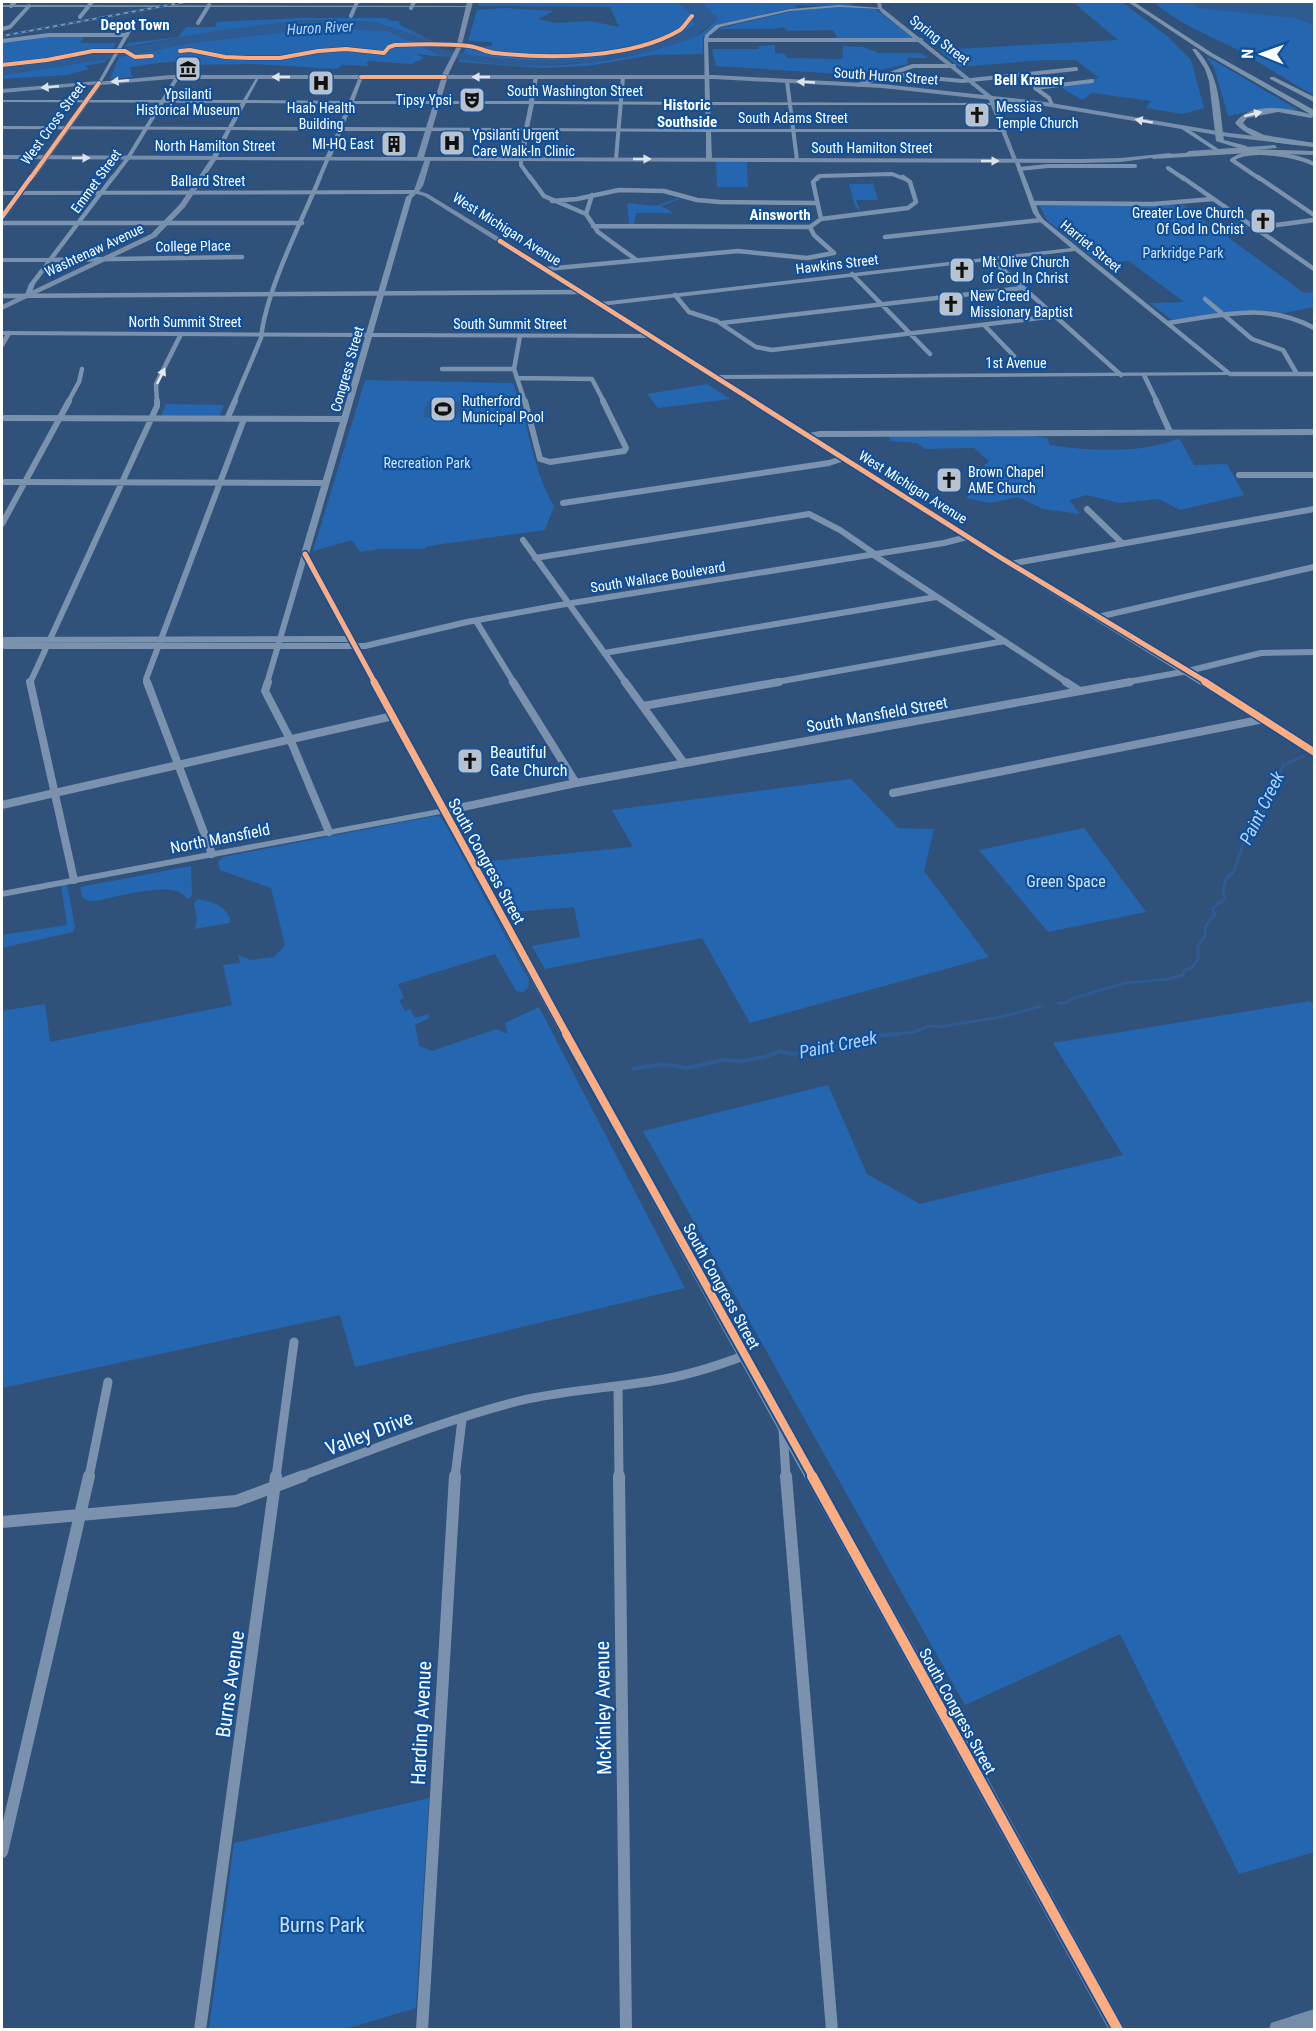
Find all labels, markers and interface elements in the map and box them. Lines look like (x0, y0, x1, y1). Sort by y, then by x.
street label: Spring Street (907, 12, 973, 68)
district label: Depot Town (100, 16, 170, 34)
water label: Huron River (286, 17, 354, 39)
north arrow (1232, 24, 1292, 84)
text: N (1238, 49, 1257, 59)
museum icon: Ypsilanti Historical Museum (173, 54, 203, 84)
street label: South Huron Street (833, 64, 939, 88)
hospital icon: Haab Health Building (306, 68, 336, 98)
district label: Bell Kramer (994, 71, 1064, 89)
one-way arrow (272, 72, 291, 82)
one-way arrow (472, 72, 491, 82)
one-way arrow (110, 76, 129, 86)
one-way arrow (797, 77, 816, 86)
street label: West Cross Street (18, 78, 88, 168)
one-way arrow (41, 82, 60, 92)
street label: South Washington Street (507, 83, 643, 99)
theatre icon: Tipsy Ypsi (457, 85, 487, 115)
place label: Ypsilanti Historical Museum (136, 86, 240, 118)
place label: Tipsy Ypsi (396, 92, 452, 108)
district label: Historic Southside (657, 96, 717, 131)
place label: Messias Temple Church (996, 99, 1078, 131)
place label: Haab Health Building (287, 100, 355, 132)
church icon: Messias Temple Church (962, 100, 992, 130)
one-way arrow (1244, 108, 1262, 118)
street label: South Adams Street (738, 110, 848, 126)
one-way arrow (1134, 116, 1153, 125)
place label: Ypsilanti Urgent Care Walk-In Clinic (472, 127, 575, 159)
hospital icon: Ypsilanti Urgent Care Walk-In Clinic (437, 128, 467, 158)
building icon: MI-HQ East (379, 129, 409, 159)
place label: MI-HQ East (312, 136, 374, 152)
street label: North Hamilton Street (155, 138, 275, 154)
street label: South Hamilton Street (811, 140, 933, 156)
street label: Emmet Street (68, 146, 124, 216)
one-way arrow (71, 153, 90, 163)
one-way arrow (633, 154, 652, 164)
one-way arrow (981, 156, 1000, 166)
street label: Ballard Street (171, 173, 245, 189)
street label: West Michigan Avenue (450, 189, 565, 269)
place label: Greater Love Church Of God In Christ (1132, 205, 1244, 237)
district label: Ainsworth (749, 206, 811, 224)
church icon: Greater Love Church Of God In Christ (1248, 206, 1278, 236)
street label: Harriet Street (1057, 217, 1125, 275)
street label: Washtenaw Avenue (42, 220, 146, 280)
street label: College Place (155, 237, 231, 255)
park label: Parkridge Park (1142, 245, 1224, 261)
street label: Hawkins Street (795, 251, 879, 277)
place label: Mt Olive Church of God In Christ (982, 254, 1069, 286)
church icon: Mt Olive Church of God In Christ (947, 255, 977, 285)
place label: New Creed Missionary Baptist (970, 288, 1073, 320)
church icon: New Creed Missionary Baptist (936, 289, 966, 319)
street label: North Summit Street (129, 314, 241, 330)
street label: South Summit Street (453, 316, 567, 332)
street label: Congress Street (327, 324, 367, 414)
street label: 1st Avenue (986, 355, 1047, 371)
one-way arrow (156, 367, 165, 384)
place label: Rutherford Municipal Pool (462, 393, 544, 425)
sports icon: Rutherford Municipal Pool (428, 394, 458, 424)
street label: West Michigan Avenue (856, 447, 971, 527)
park label: Recreation Park (383, 455, 471, 471)
place label: Brown Chapel AME Church (968, 464, 1044, 496)
church icon: Brown Chapel AME Church (934, 465, 964, 495)
street label: South Wallace Boulevard (589, 558, 727, 596)
street label: South Mansfield Street (805, 693, 949, 736)
place label: Beautiful Gate Church (490, 743, 567, 780)
church icon: Beautiful Gate Church (455, 746, 485, 776)
water label: Paint Creek (1235, 767, 1289, 848)
street label: South Congress Street (444, 795, 529, 928)
street label: North Mansfield (169, 820, 272, 857)
park label: Green Space (1026, 872, 1106, 891)
water label: Paint Creek (797, 1026, 880, 1062)
street label: South Congress Street (679, 1220, 764, 1353)
street label: Valley Drive (322, 1405, 416, 1461)
street label: Burns Avenue (211, 1629, 249, 1739)
street label: McKinley Avenue (590, 1641, 616, 1775)
street label: South Congress Street (915, 1645, 1000, 1778)
street label: Harding Avenue (406, 1660, 436, 1786)
park label: Burns Park (279, 1913, 365, 1937)

